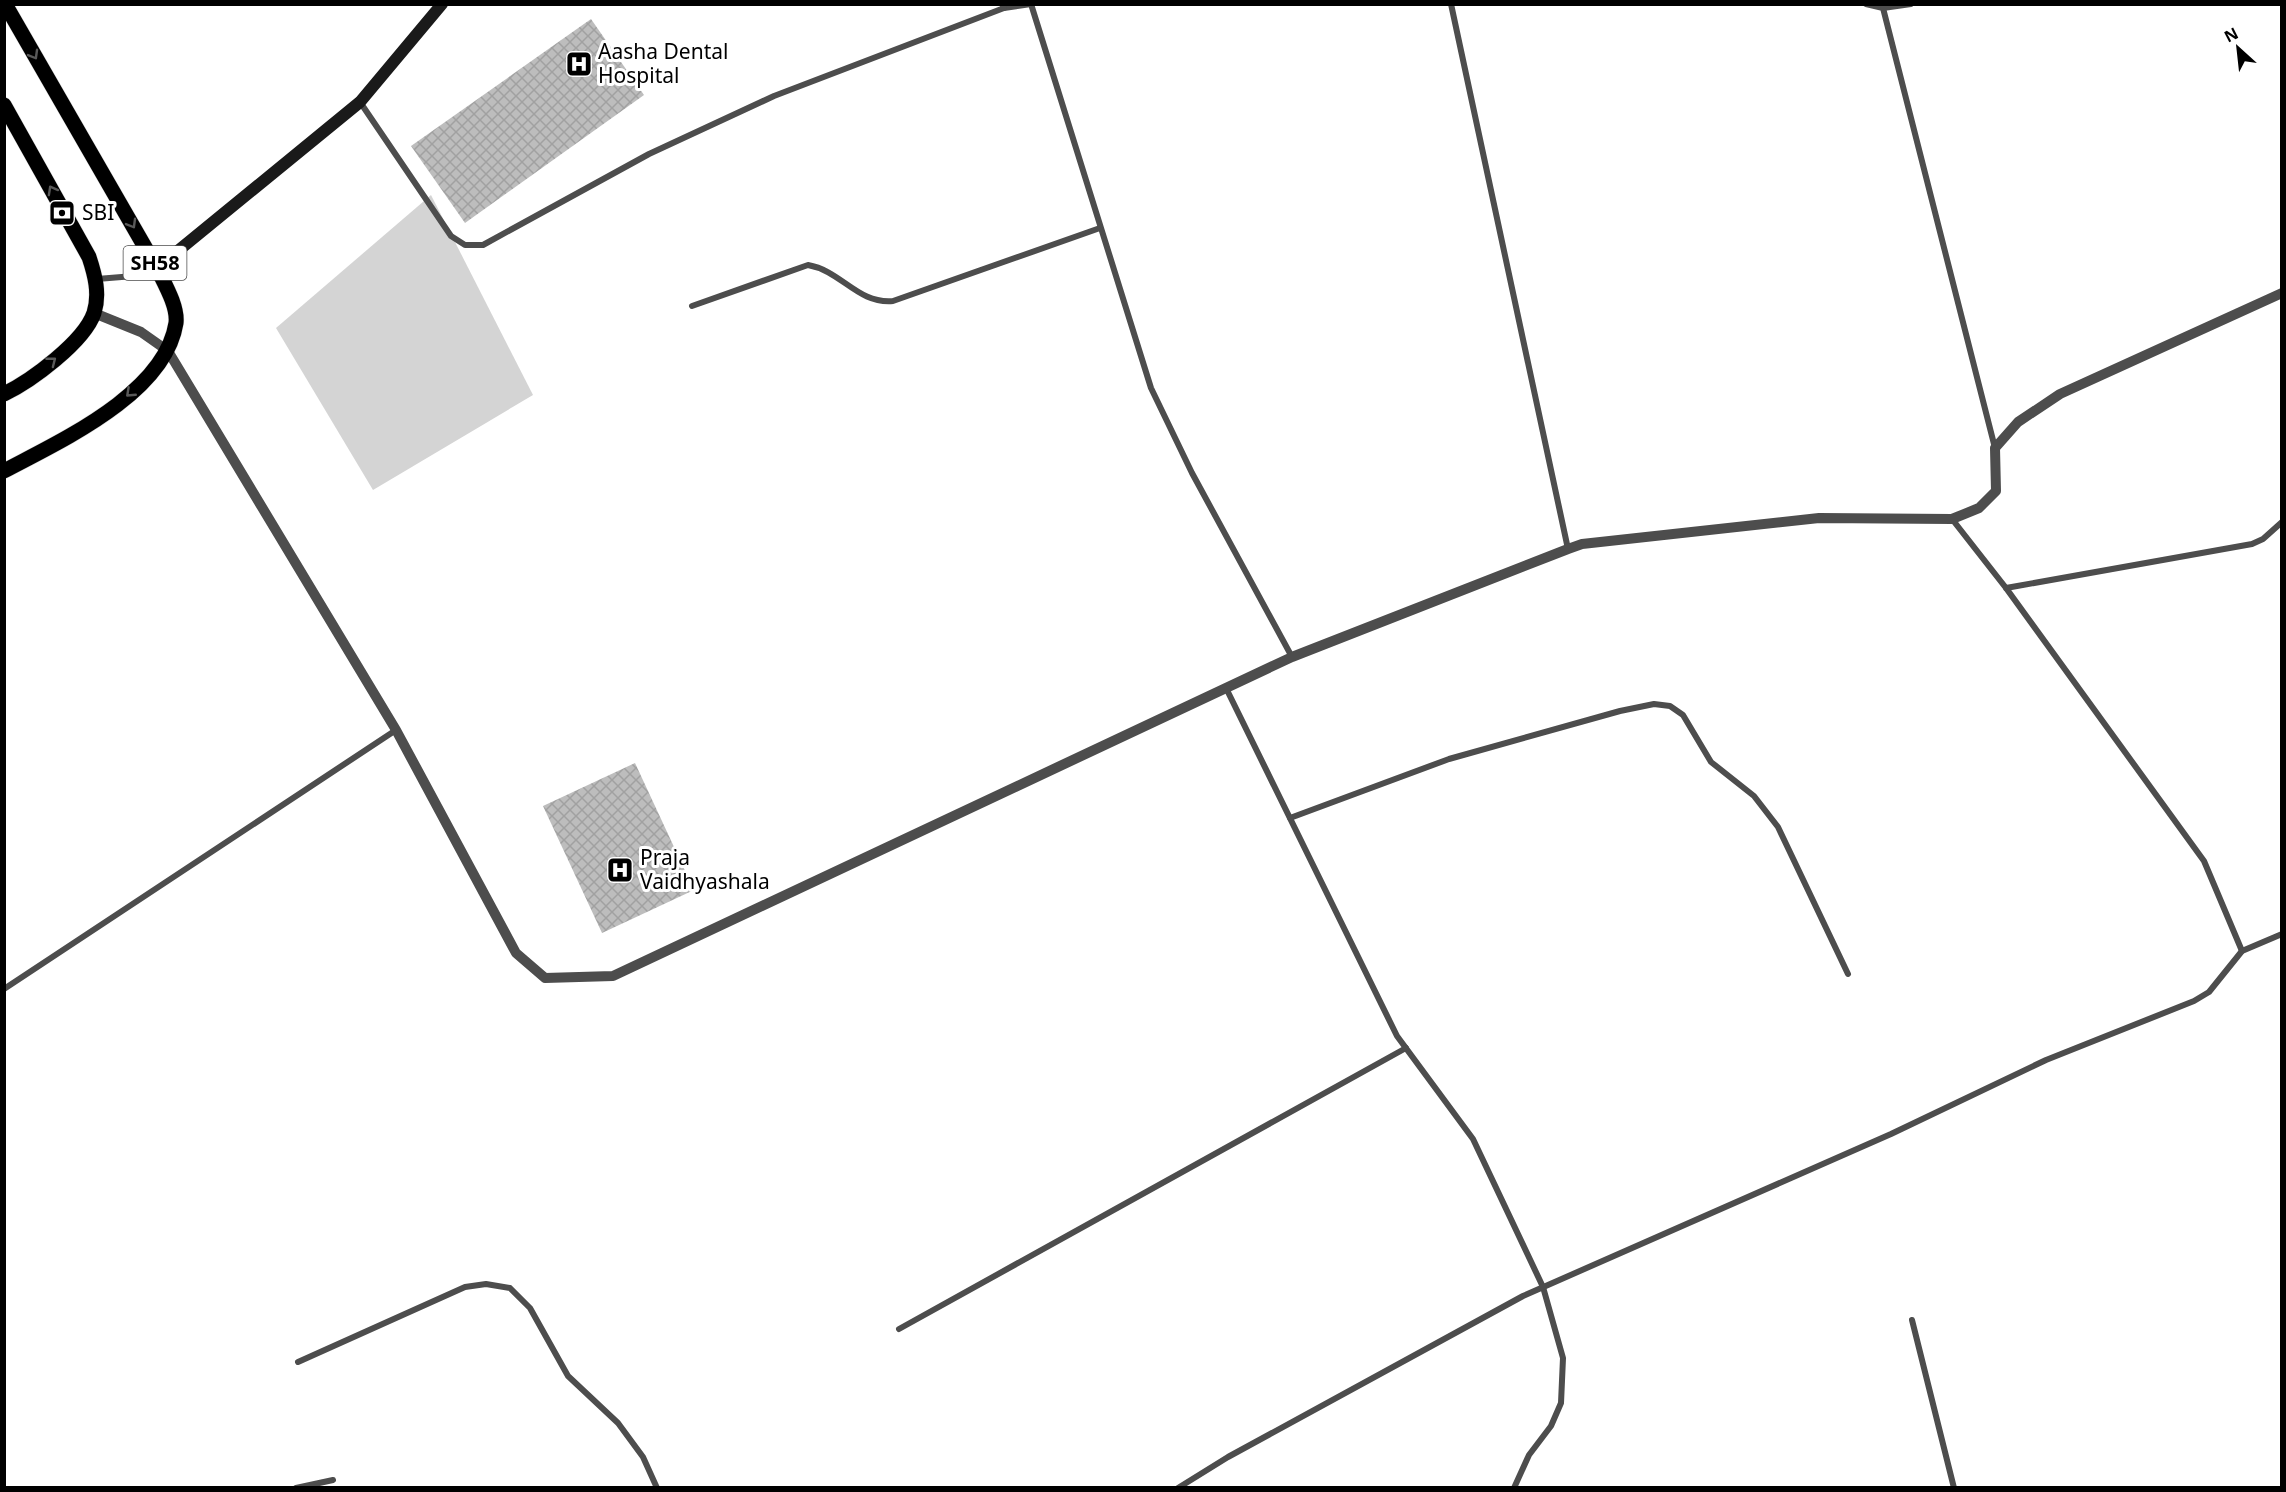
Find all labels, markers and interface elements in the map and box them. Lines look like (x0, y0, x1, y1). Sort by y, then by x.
north arrow (2208, 18, 2268, 78)
text: N (2220, 22, 2242, 47)
place label: Aasha Dental Hospital (598, 37, 728, 89)
one-way arrow (27, 49, 38, 59)
hospital icon: Aasha Dental Hospital (564, 49, 594, 79)
one-way arrow (47, 185, 59, 196)
bank icon: SBI (47, 198, 77, 228)
place label: SBI (82, 198, 114, 226)
one-way arrow (125, 218, 136, 228)
road number: SH58 (124, 246, 186, 280)
one-way arrow (46, 357, 57, 368)
one-way arrow (126, 386, 137, 397)
place label: Praja Vaidhyashala (640, 843, 770, 895)
hospital icon: Praja Vaidhyashala (605, 855, 635, 885)

